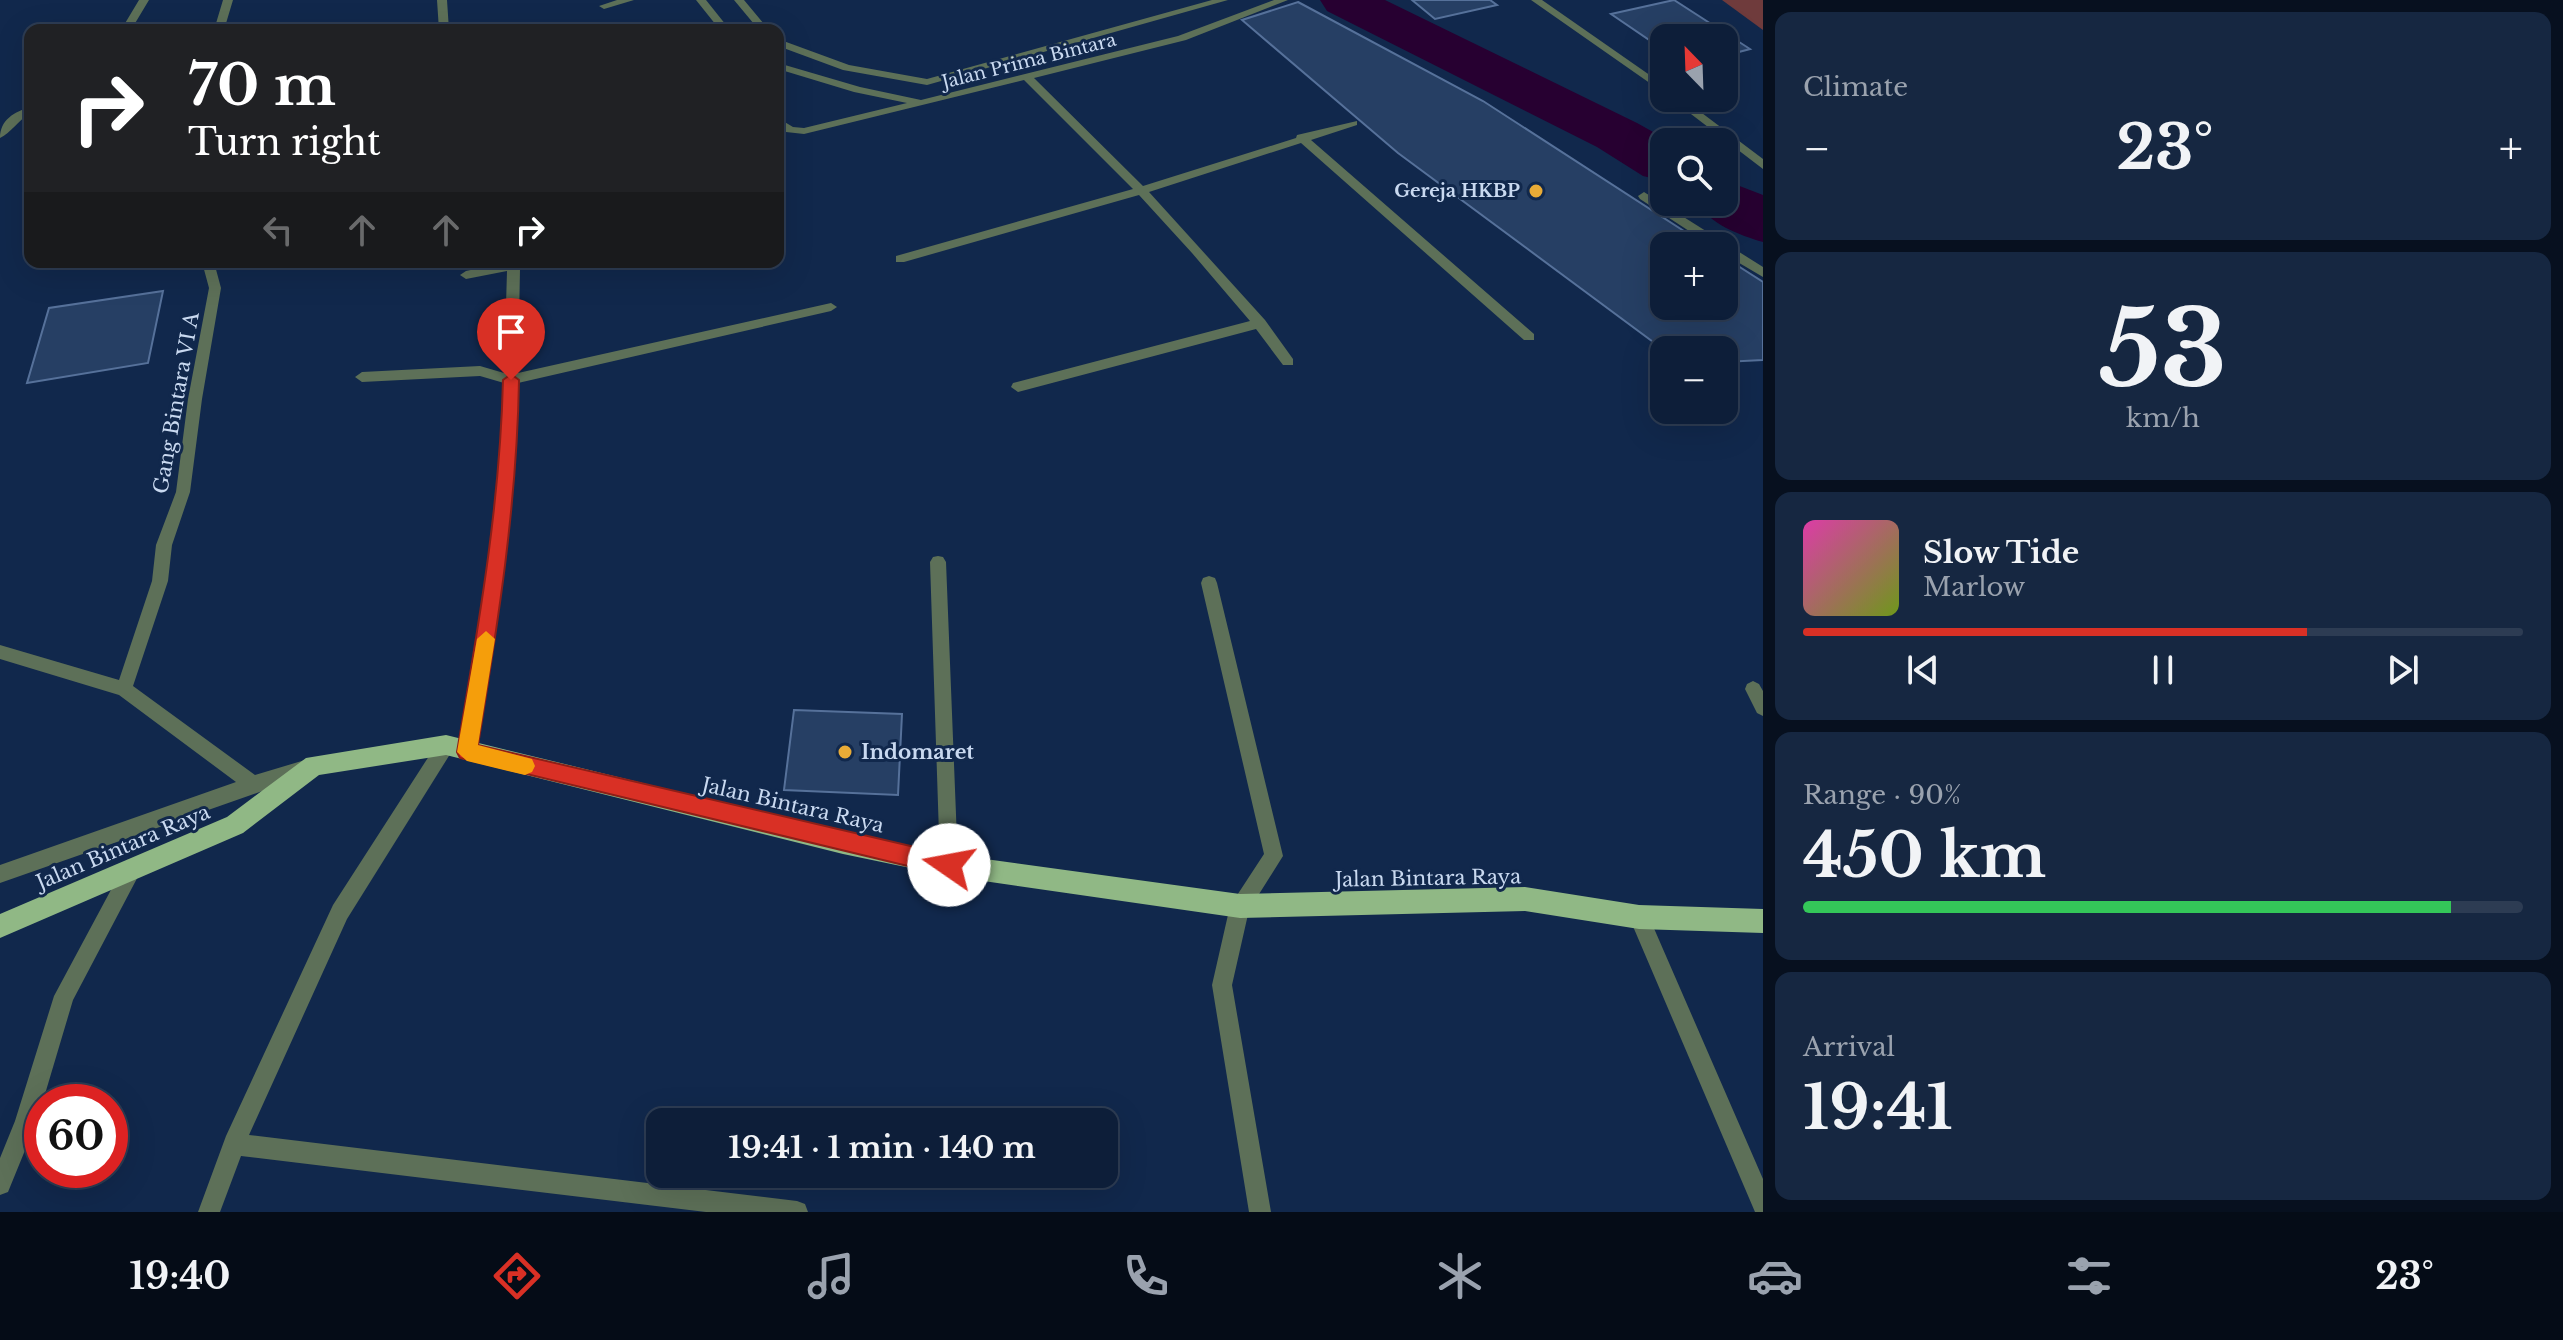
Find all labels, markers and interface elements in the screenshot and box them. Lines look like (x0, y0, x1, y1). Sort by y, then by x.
north arrow (1650, 24, 1738, 112)
map controls (1650, 24, 1738, 424)
street label: Jalan Prima Bintara (938, 29, 1118, 94)
text: 70 m (188, 51, 336, 120)
icon: right (56, 56, 160, 160)
text: Climate (1803, 71, 1908, 103)
text: 23° (2116, 111, 2214, 185)
text: Turn right (188, 120, 381, 165)
text: − (1803, 121, 1831, 176)
text: + (2499, 121, 2523, 176)
button: search (1650, 128, 1738, 216)
place label: Gereja HKBP (1394, 180, 1520, 202)
marker: Gereja HKBP (1527, 182, 1545, 200)
icon: left (256, 208, 300, 252)
icon: ahead (340, 208, 384, 252)
icon: ahead (424, 208, 468, 252)
icon: right (508, 208, 552, 252)
button: + (1650, 232, 1738, 320)
text: 53 (2099, 285, 2227, 414)
pin (477, 298, 545, 380)
street label: Gang Bintara VI A (148, 310, 204, 496)
icon: arrive (489, 310, 533, 354)
button: − (1650, 336, 1738, 424)
text: km/h (2126, 402, 2200, 434)
text: Slow Tide (1923, 534, 2079, 571)
text: Marlow (1923, 571, 2025, 603)
icon: previous (1901, 648, 1945, 692)
icon: pause (2141, 648, 2185, 692)
icon: next (2381, 648, 2425, 692)
place label: Indomaret (861, 740, 974, 764)
marker: Indomaret (836, 743, 854, 761)
street label: Jalan Bintara Raya (697, 772, 887, 838)
text: Range · 90% (1803, 779, 1961, 811)
street label: Jalan Bintara Raya (30, 799, 214, 896)
text: 450 km (1803, 819, 2046, 893)
position arrow (907, 823, 991, 907)
street label: Jalan Bintara Raya (1332, 864, 1522, 892)
text: Arrival (1803, 1031, 1895, 1063)
text: 19:41 (1803, 1071, 1953, 1145)
speed limit sign: 60 (24, 1084, 128, 1188)
text: 19:41 · 1 min · 140 m (728, 1129, 1036, 1166)
icon: directions (489, 1248, 545, 1304)
icon: music (803, 1248, 859, 1304)
icon: phone (1118, 1248, 1174, 1304)
icon: climate (1432, 1248, 1488, 1304)
icon: car (1747, 1248, 1803, 1304)
icon: filters (2061, 1248, 2117, 1304)
text: 19:40 (129, 1254, 230, 1299)
text: 23° (2375, 1254, 2434, 1299)

